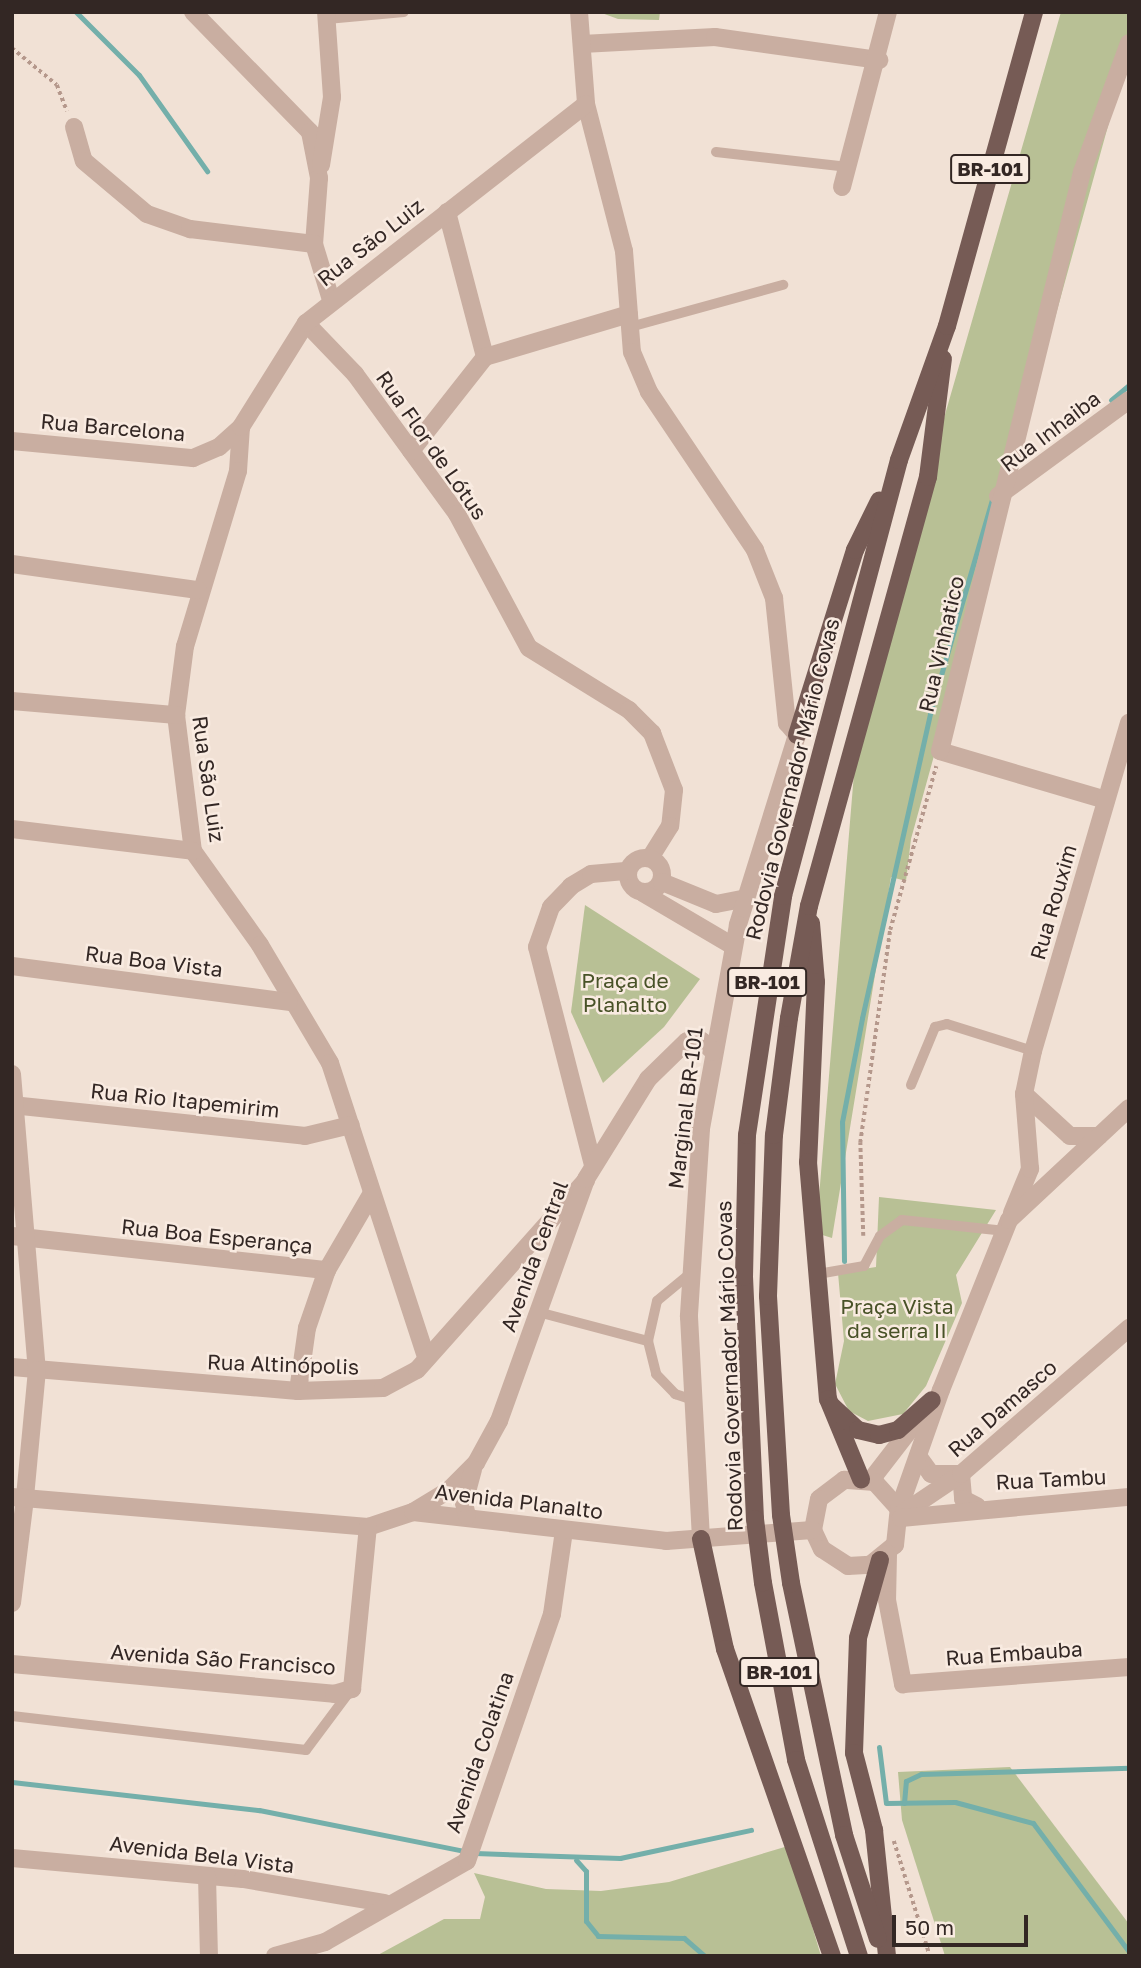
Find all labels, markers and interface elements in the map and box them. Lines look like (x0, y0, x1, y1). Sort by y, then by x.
road number: BR-101 (950, 154, 1030, 184)
street label: Rua São Luiz (312, 193, 428, 291)
street label: Rua Flor de Lótus (371, 366, 493, 524)
street label: Rua Inhaiba (995, 385, 1105, 477)
street label: Rua Barcelona (40, 408, 186, 446)
street label: Rua Vinhatico (913, 573, 969, 715)
street label: Rodovia Governador Mário Covas (740, 615, 844, 943)
street label: Rua São Luiz (188, 714, 230, 844)
street label: Rua Rouxim (1025, 841, 1081, 963)
street label: Rua Boa Vista (84, 940, 224, 982)
road number: BR-101 (727, 966, 807, 998)
park label: Praça de Planalto (581, 967, 669, 1017)
street label: Marginal BR-101 (663, 1026, 707, 1190)
street label: Rua Rio Itapemirim (89, 1078, 281, 1122)
street label: Avenida Central (495, 1177, 573, 1335)
street label: Rodovia Governador Mário Covas (711, 1200, 747, 1532)
street label: Rua Boa Esperança (120, 1213, 314, 1259)
park label: Praça Vista da serra II (840, 1293, 954, 1343)
street label: Rua Altinópolis (207, 1349, 359, 1379)
street label: Rua Damasco (942, 1354, 1062, 1462)
street label: Rua Tambu (995, 1464, 1107, 1494)
street label: Avenida Planalto (433, 1478, 605, 1524)
street label: Rua Embauba (945, 1636, 1083, 1670)
street label: Avenida São Francisco (110, 1639, 336, 1679)
road number: BR-101 (739, 1656, 819, 1688)
street label: Avenida Colatina (440, 1668, 518, 1836)
street label: Avenida Bela Vista (108, 1830, 296, 1878)
scale bar (896, 1902, 1032, 1946)
text: 50 m (905, 1914, 954, 1940)

